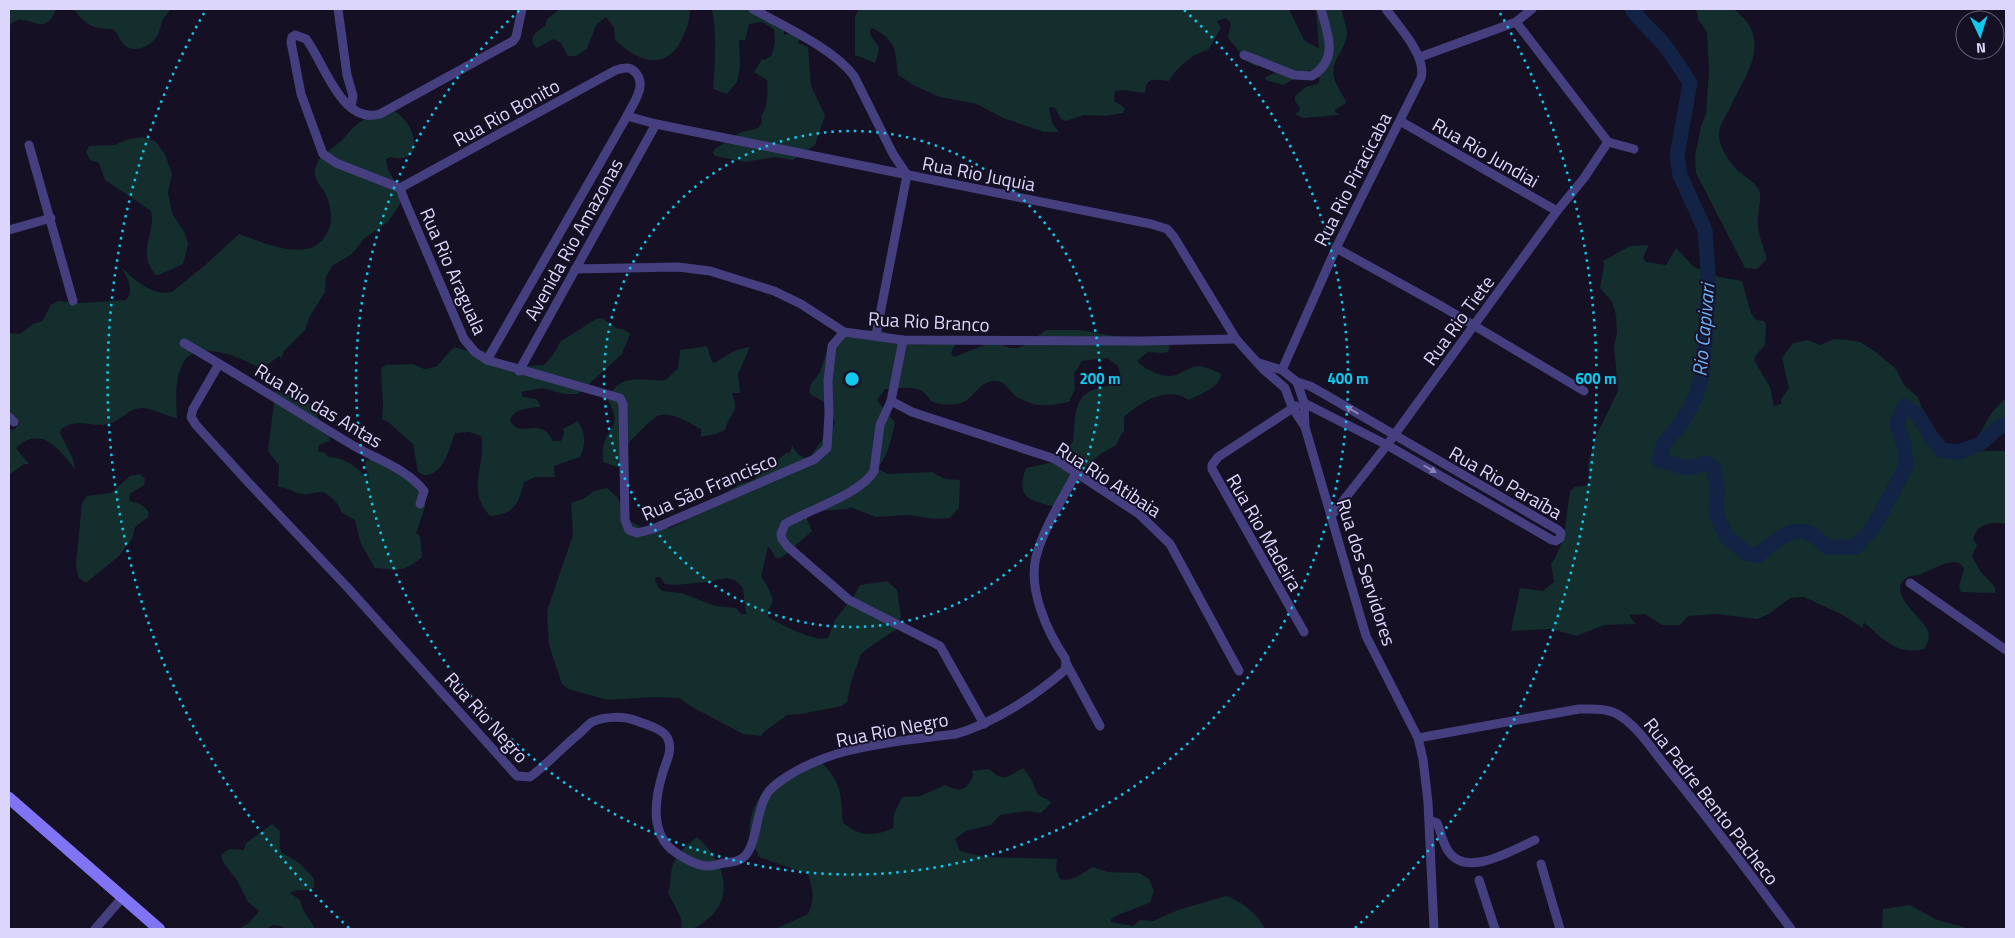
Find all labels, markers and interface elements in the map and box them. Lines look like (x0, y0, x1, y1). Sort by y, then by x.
north arrow (1955, 10, 2005, 60)
text: N (1975, 38, 1987, 59)
street label: Rua Rio Bonito (447, 71, 565, 153)
street label: Rua Rio Piracicaba (1306, 107, 1398, 251)
street label: Rua Rio Jundiai (1427, 110, 1545, 194)
street label: Rua Rio Juquia (920, 148, 1039, 198)
street label: Avenida Rio Amazonas (516, 152, 630, 325)
street label: Rua Rio Araguala (413, 203, 495, 340)
street label: Rua Rio Tiete (1415, 269, 1501, 371)
water label: Rio Capivari (1684, 279, 1723, 378)
street label: Rua Rio Branco (867, 303, 991, 339)
street label: Rua Rio das Antas (250, 355, 389, 455)
text: 200 m (1079, 367, 1121, 390)
text: 400 m (1327, 367, 1369, 390)
text: 600 m (1575, 367, 1617, 390)
centre of rings (843, 370, 861, 388)
one-way arrow (1346, 406, 1359, 415)
street label: Rua Rio Atibaia (1051, 434, 1168, 524)
street label: Rua Rio Paraíba (1444, 438, 1568, 526)
street label: Rua São Francisco (637, 444, 781, 528)
one-way arrow (1423, 465, 1436, 474)
street label: Rua Rio Madeira (1220, 468, 1311, 596)
street label: Rua dos Servidores (1330, 495, 1405, 649)
street label: Rua Rio Negro (438, 665, 536, 769)
street label: Rua Rio Negro (833, 704, 951, 754)
street label: Rua Padre Bento Pacheco (1637, 711, 1787, 891)

